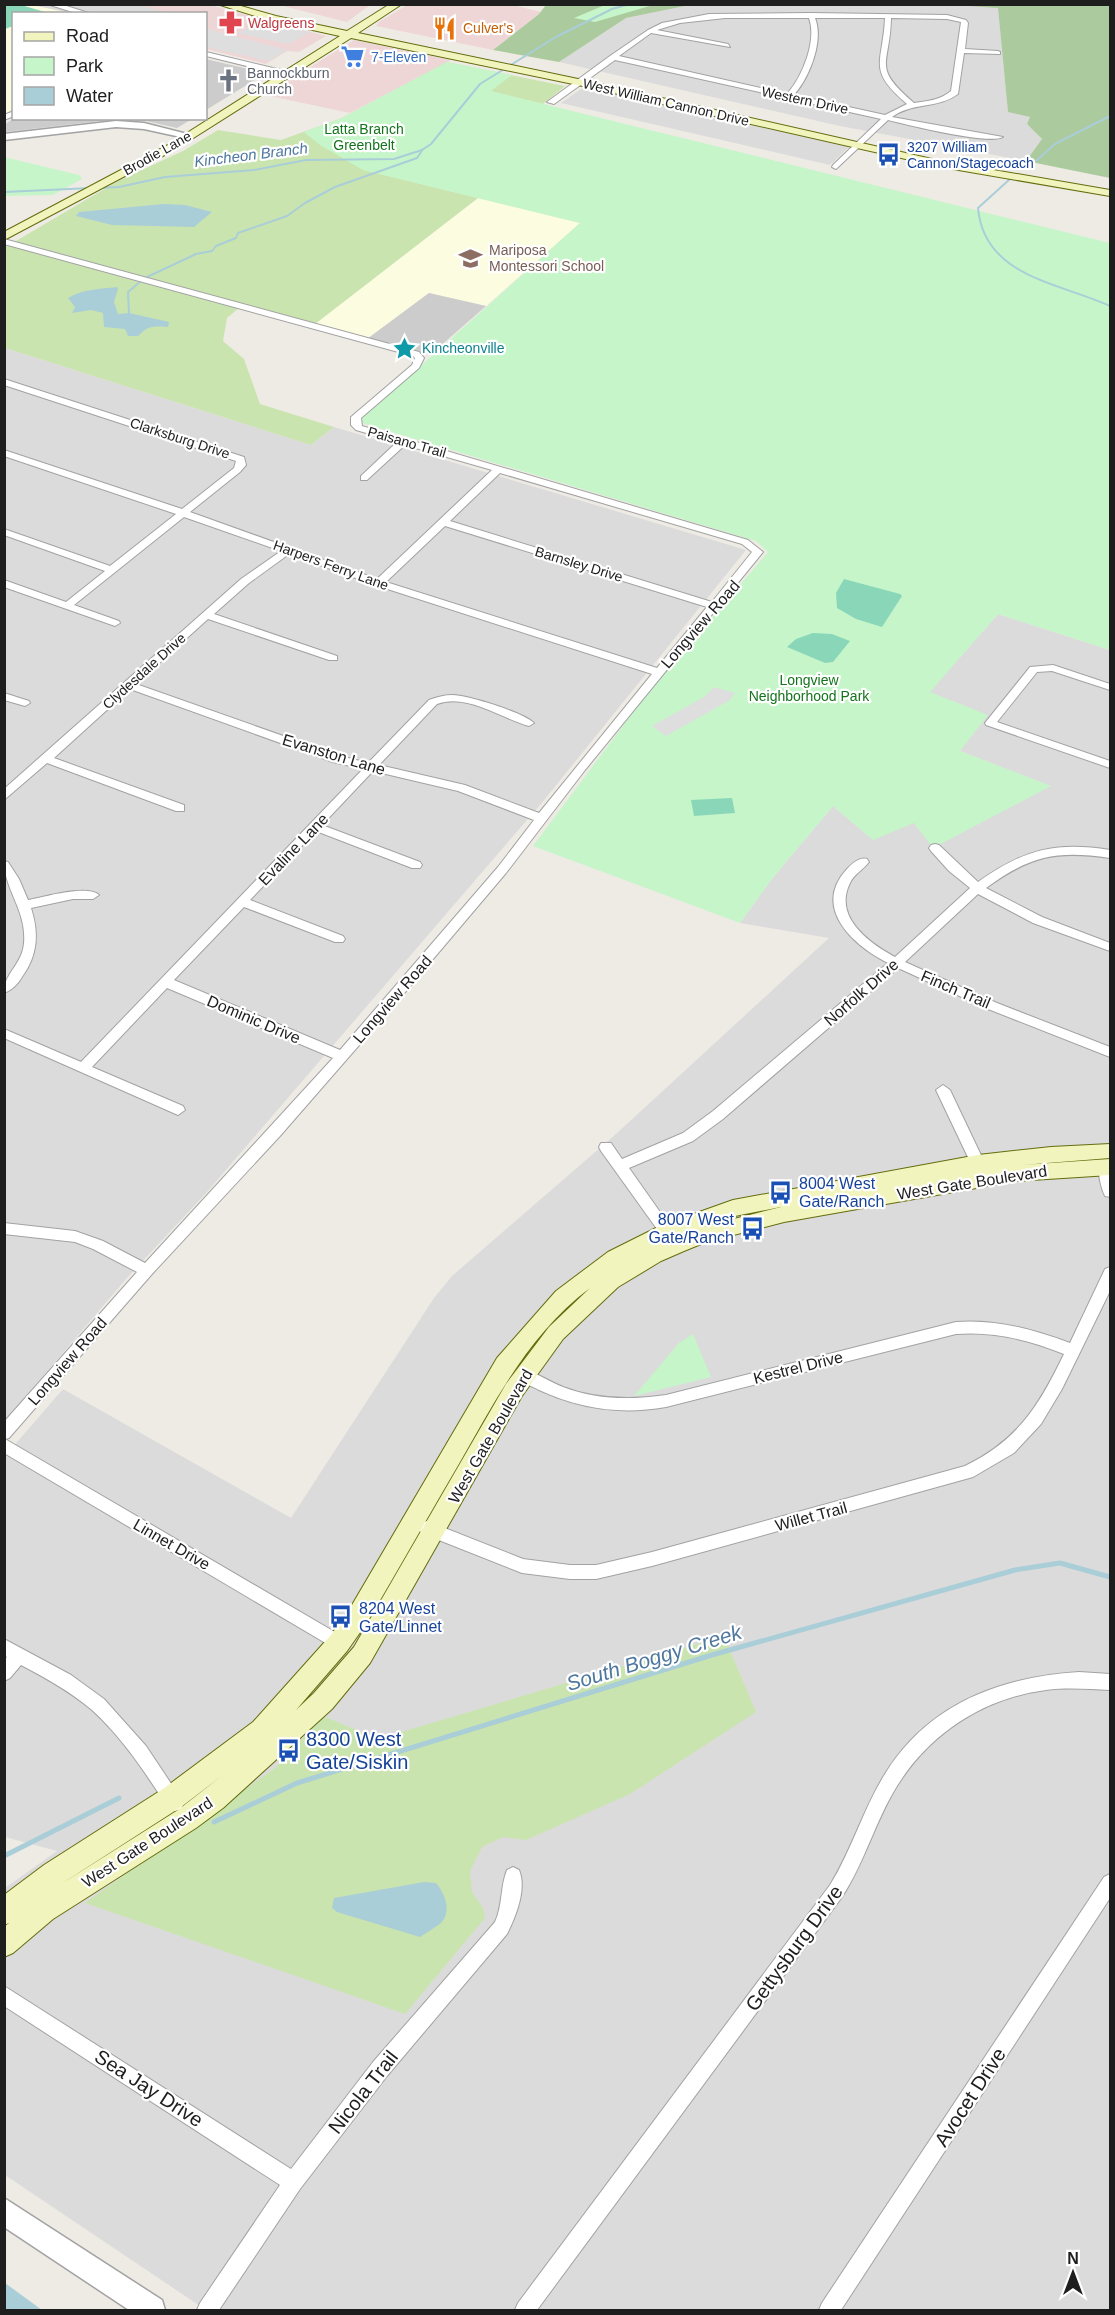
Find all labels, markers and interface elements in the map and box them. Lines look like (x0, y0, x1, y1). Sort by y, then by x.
pharmacy icon: Walgreens (217, 10, 243, 36)
legend (12, 12, 207, 120)
place label: Walgreens (248, 15, 314, 31)
restaurant icon: Culver's (432, 15, 458, 41)
place label: Culver's (463, 20, 513, 36)
text: Road (66, 26, 109, 46)
supermarket icon: 7-Eleven (340, 44, 366, 70)
place label: 7-Eleven (371, 49, 426, 65)
text: Park (66, 56, 104, 76)
place label: Bannockburn Church (247, 65, 330, 97)
church icon: Bannockburn Church (216, 68, 242, 94)
street label: West William Cannon Drive (581, 75, 751, 129)
street label: Western Drive (760, 83, 850, 117)
text: Water (66, 86, 113, 106)
park label: Latta Branch Greenbelt (324, 121, 404, 153)
street label: Brodie Lane (120, 128, 194, 178)
water label: Kincheon Branch (193, 139, 309, 170)
place label: 3207 William Cannon/Stagecoach (907, 139, 1034, 171)
bus stop icon: 3207 William Cannon/Stagecoach (876, 142, 902, 168)
place label: Mariposa Montessori School (489, 242, 604, 274)
school or university icon: Mariposa Montessori School (458, 245, 484, 271)
place icon: Kincheonville (391, 335, 417, 361)
place label: Kincheonville (422, 340, 505, 356)
street label: Clarksburg Drive (128, 414, 232, 462)
street label: Paisano Trail (366, 423, 448, 461)
street label: Harpers Ferry Lane (271, 537, 391, 593)
street label: Barnsley Drive (533, 543, 625, 585)
street label: Longview Road (658, 577, 743, 672)
street label: Clydesdale Drive (99, 630, 189, 712)
park label: Longview Neighborhood Park (749, 672, 870, 704)
street label: Evanston Lane (280, 731, 387, 778)
street label: Evaline Lane (255, 810, 332, 889)
street label: Longview Road (350, 952, 435, 1047)
street label: Norfolk Drive (821, 956, 902, 1029)
street label: Finch Trail (919, 967, 993, 1012)
street label: Dominic Drive (205, 992, 303, 1047)
street label: West Gate Boulevard (896, 1162, 1048, 1203)
place label: 8004 West Gate/Ranch (799, 1175, 884, 1210)
bus stop icon: 8004 West Gate/Ranch (768, 1179, 794, 1205)
place label: 8007 West Gate/Ranch (649, 1211, 735, 1246)
bus stop icon: 8007 West Gate/Ranch (739, 1215, 765, 1241)
street label: Longview Road (25, 1314, 110, 1409)
street label: Kestrel Drive (752, 1348, 845, 1387)
street label: West Gate Boulevard (445, 1366, 536, 1506)
street label: Willet Trail (773, 1499, 849, 1534)
street label: Linnet Drive (131, 1516, 213, 1573)
place label: 8204 West Gate/Linnet (359, 1600, 442, 1635)
bus stop icon: 8204 West Gate/Linnet (328, 1604, 354, 1630)
water label: South Boggy Creek (563, 1619, 746, 1695)
place label: 8300 West Gate/Siskin (306, 1728, 408, 1773)
bus stop icon: 8300 West Gate/Siskin (275, 1738, 301, 1764)
street label: West Gate Boulevard (79, 1794, 216, 1891)
street label: Gettysburg Drive (741, 1881, 847, 2015)
street label: Avocet Drive (930, 2044, 1010, 2150)
street label: Sea Jay Drive (91, 2045, 207, 2131)
street label: Nicola Trail (324, 2046, 402, 2138)
north arrow (1043, 2243, 1103, 2303)
text: N (1067, 2250, 1079, 2267)

